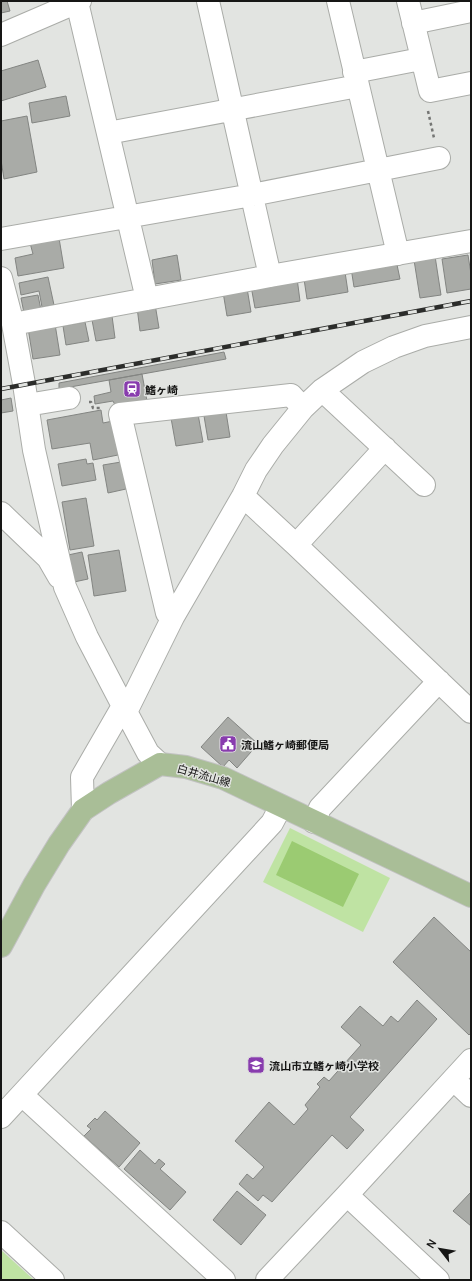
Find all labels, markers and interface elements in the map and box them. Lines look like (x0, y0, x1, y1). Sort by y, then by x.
station icon: 鰭ヶ崎 (122, 379, 142, 399)
place label: 鰭ヶ崎 (145, 382, 178, 397)
public building icon: 流山鰭ヶ崎郵便局 (218, 734, 238, 754)
place label: 流山鰭ヶ崎郵便局 (241, 737, 329, 752)
street label: 白井流山線 (175, 760, 233, 790)
school or university icon: 流山市立鰭ヶ崎小学校 (246, 1055, 266, 1075)
place label: 流山市立鰭ヶ崎小学校 (269, 1058, 379, 1073)
north arrow (420, 1229, 460, 1269)
text: N (423, 1236, 440, 1251)

